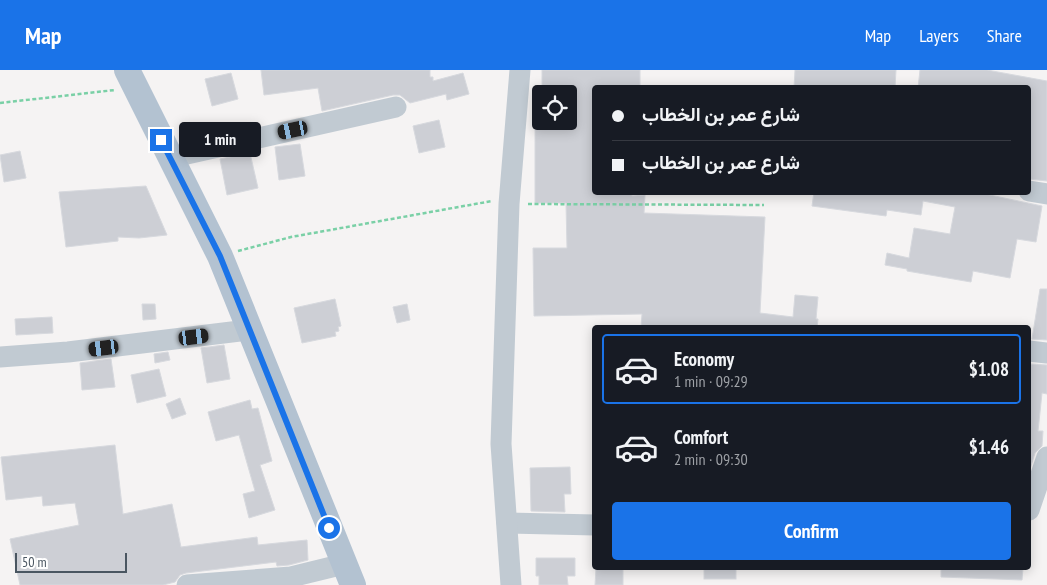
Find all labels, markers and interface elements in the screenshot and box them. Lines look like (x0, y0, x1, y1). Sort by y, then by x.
text: Map (25, 20, 62, 51)
text: Map (865, 24, 891, 47)
text: Layers (919, 24, 959, 47)
text: Share (987, 24, 1022, 47)
map controls (532, 85, 577, 130)
button: locate (532, 85, 577, 130)
text: شارع عمر بن الخطاب (642, 102, 800, 126)
car (276, 120, 309, 140)
callout: 1 min (178, 122, 261, 158)
route end (150, 129, 172, 151)
text: 1 min (204, 129, 236, 149)
text: شارع عمر بن الخطاب (642, 150, 800, 174)
car (178, 328, 209, 346)
car (88, 339, 119, 357)
icon: car (614, 347, 659, 392)
text: Economy (674, 347, 734, 371)
text: $1.08 (969, 357, 1009, 381)
text: 1 min · 09:29 (674, 371, 748, 391)
icon: car (614, 425, 659, 470)
text: Comfort (674, 425, 728, 449)
text: $1.46 (969, 435, 1009, 459)
text: 2 min · 09:30 (674, 449, 748, 469)
button: Confirm (612, 502, 1011, 560)
route start (318, 517, 340, 539)
scale bar (15, 550, 128, 573)
text: 50 m (22, 553, 47, 571)

